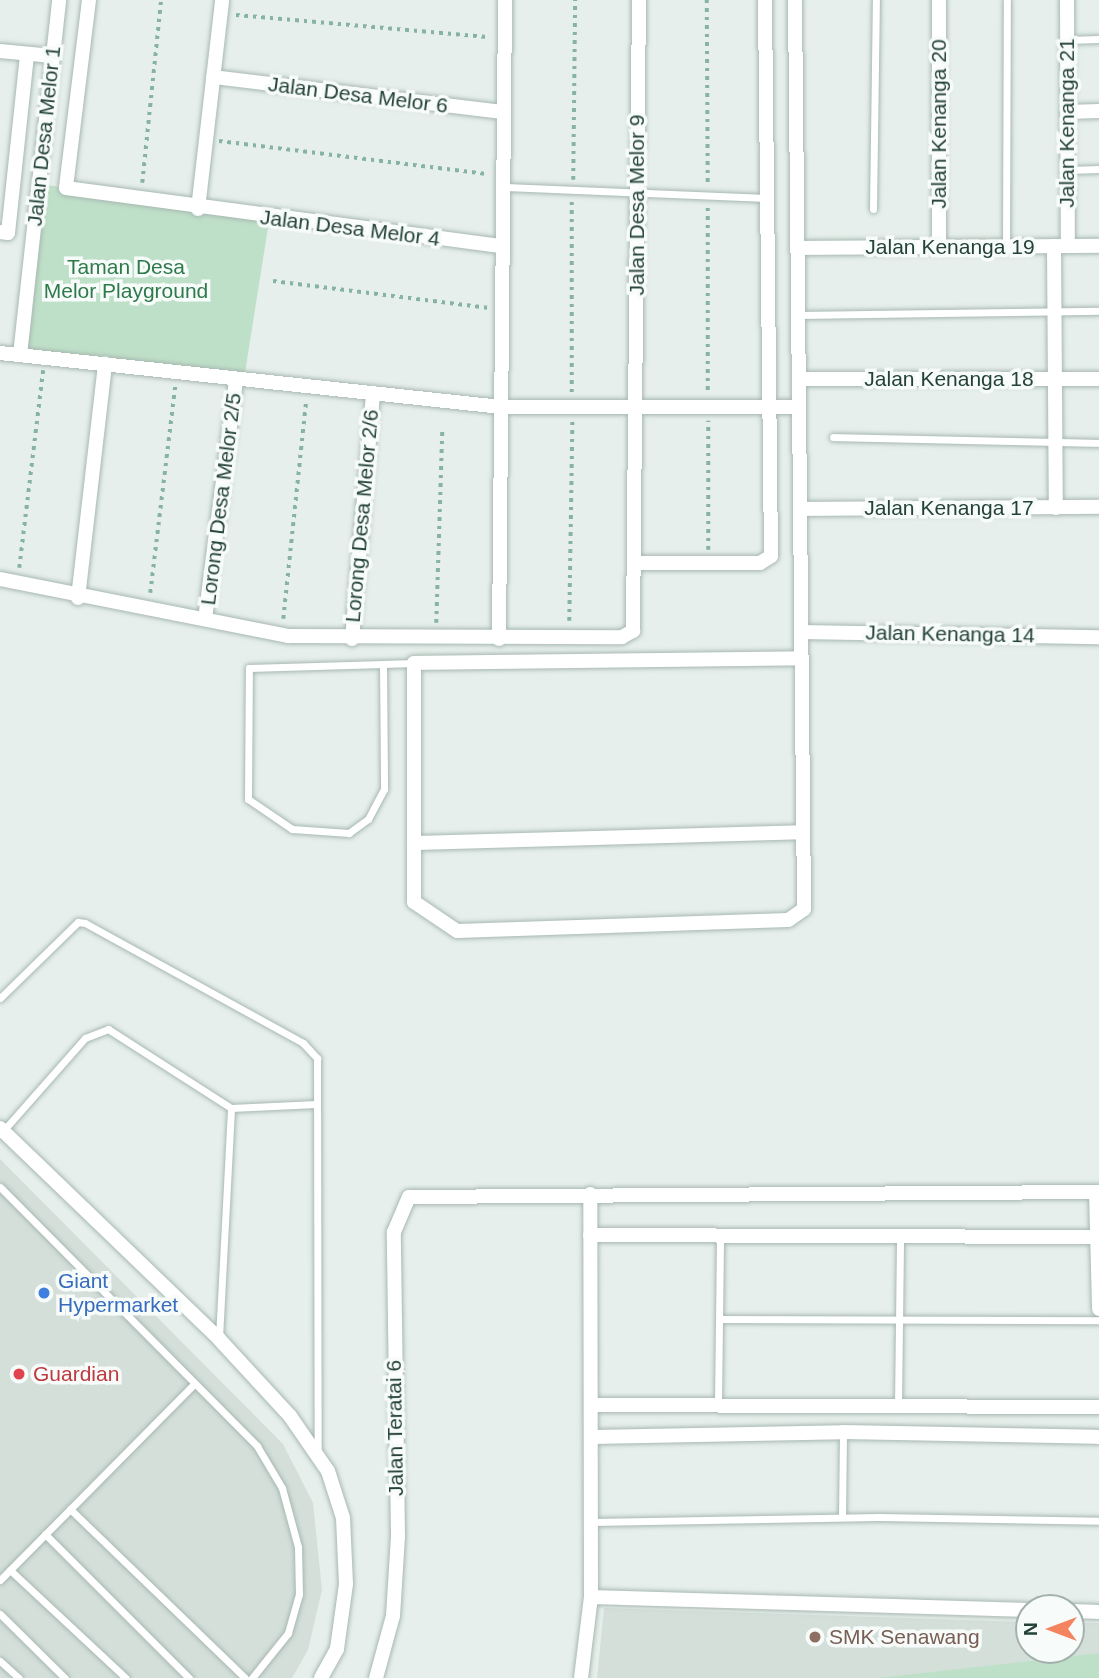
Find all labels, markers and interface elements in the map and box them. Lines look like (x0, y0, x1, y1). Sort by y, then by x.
street label: Jalan Kenanga 21 (1054, 38, 1080, 208)
street label: Jalan Kenanga 20 (926, 39, 952, 209)
street label: Jalan Desa Melor 1 (22, 45, 66, 227)
street label: Jalan Desa Melor 6 (267, 71, 449, 119)
street label: Jalan Desa Melor 9 (624, 115, 650, 295)
street label: Jalan Desa Melor 4 (259, 204, 441, 252)
street label: Jalan Kenanga 19 (865, 234, 1035, 260)
park label: Taman Desa Melor Playground (44, 254, 208, 304)
street label: Jalan Kenanga 18 (864, 366, 1034, 392)
street label: Lorong Desa Melor 2/5 (195, 391, 247, 607)
street label: Lorong Desa Melor 2/6 (340, 408, 384, 624)
street label: Jalan Kenanga 17 (864, 495, 1034, 521)
street label: Jalan Kenanga 14 (865, 620, 1035, 648)
place label: Giant Hypermarket (58, 1268, 178, 1318)
marker: Giant Hypermarket (36, 1285, 52, 1301)
street label: Jalan Teratai 6 (381, 1359, 409, 1497)
place label: Guardian (33, 1361, 119, 1387)
marker: Guardian (11, 1366, 27, 1382)
north arrow (1015, 1594, 1085, 1664)
text: N (1020, 1622, 1041, 1636)
place label: SMK Senawang (829, 1624, 980, 1650)
marker: SMK Senawang (807, 1629, 823, 1645)

